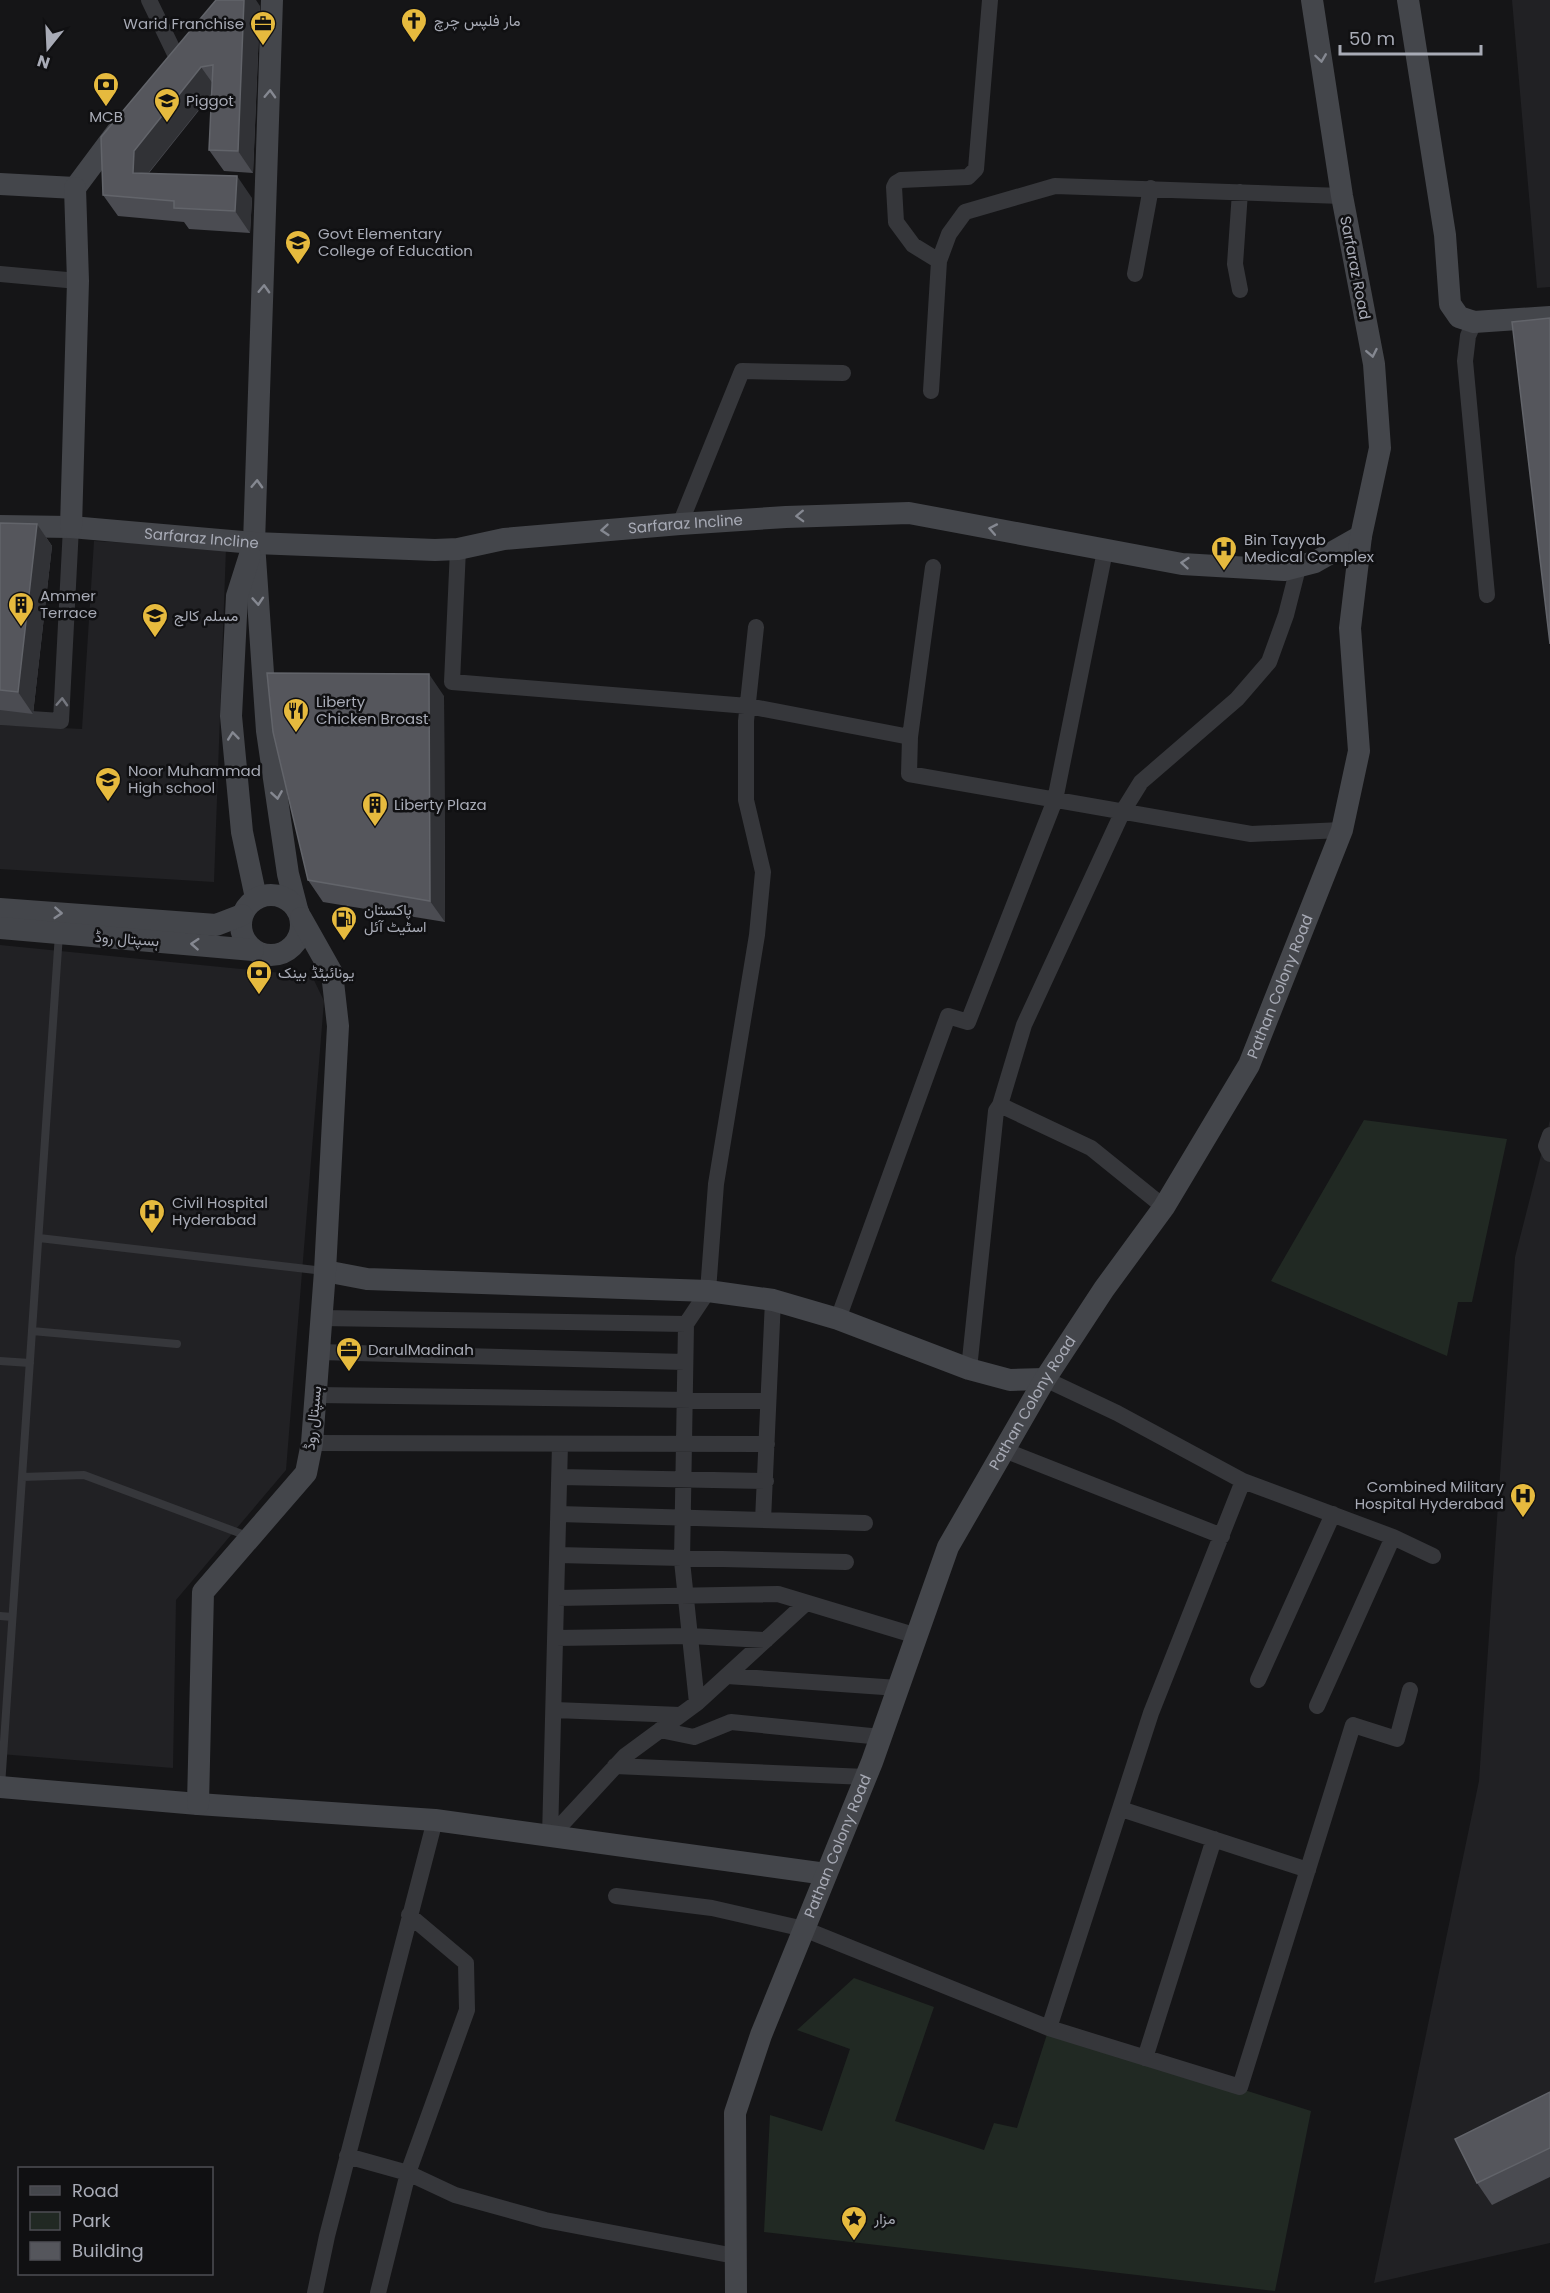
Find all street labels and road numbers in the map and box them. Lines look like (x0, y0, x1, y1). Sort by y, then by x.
street label: Sarfaraz Road (1335, 214, 1376, 322)
street label: Sarfaraz Incline (627, 509, 743, 538)
street label: Sarfaraz Incline (143, 522, 259, 553)
street label: Pathan Colony Road (1242, 911, 1318, 1062)
street label: ہسپتال روڈ (94, 926, 160, 951)
street label: Pathan Colony Road (984, 1331, 1081, 1474)
street label: ہسپتال روڈ (299, 1385, 326, 1451)
street label: Pathan Colony Road (799, 1771, 876, 1921)

